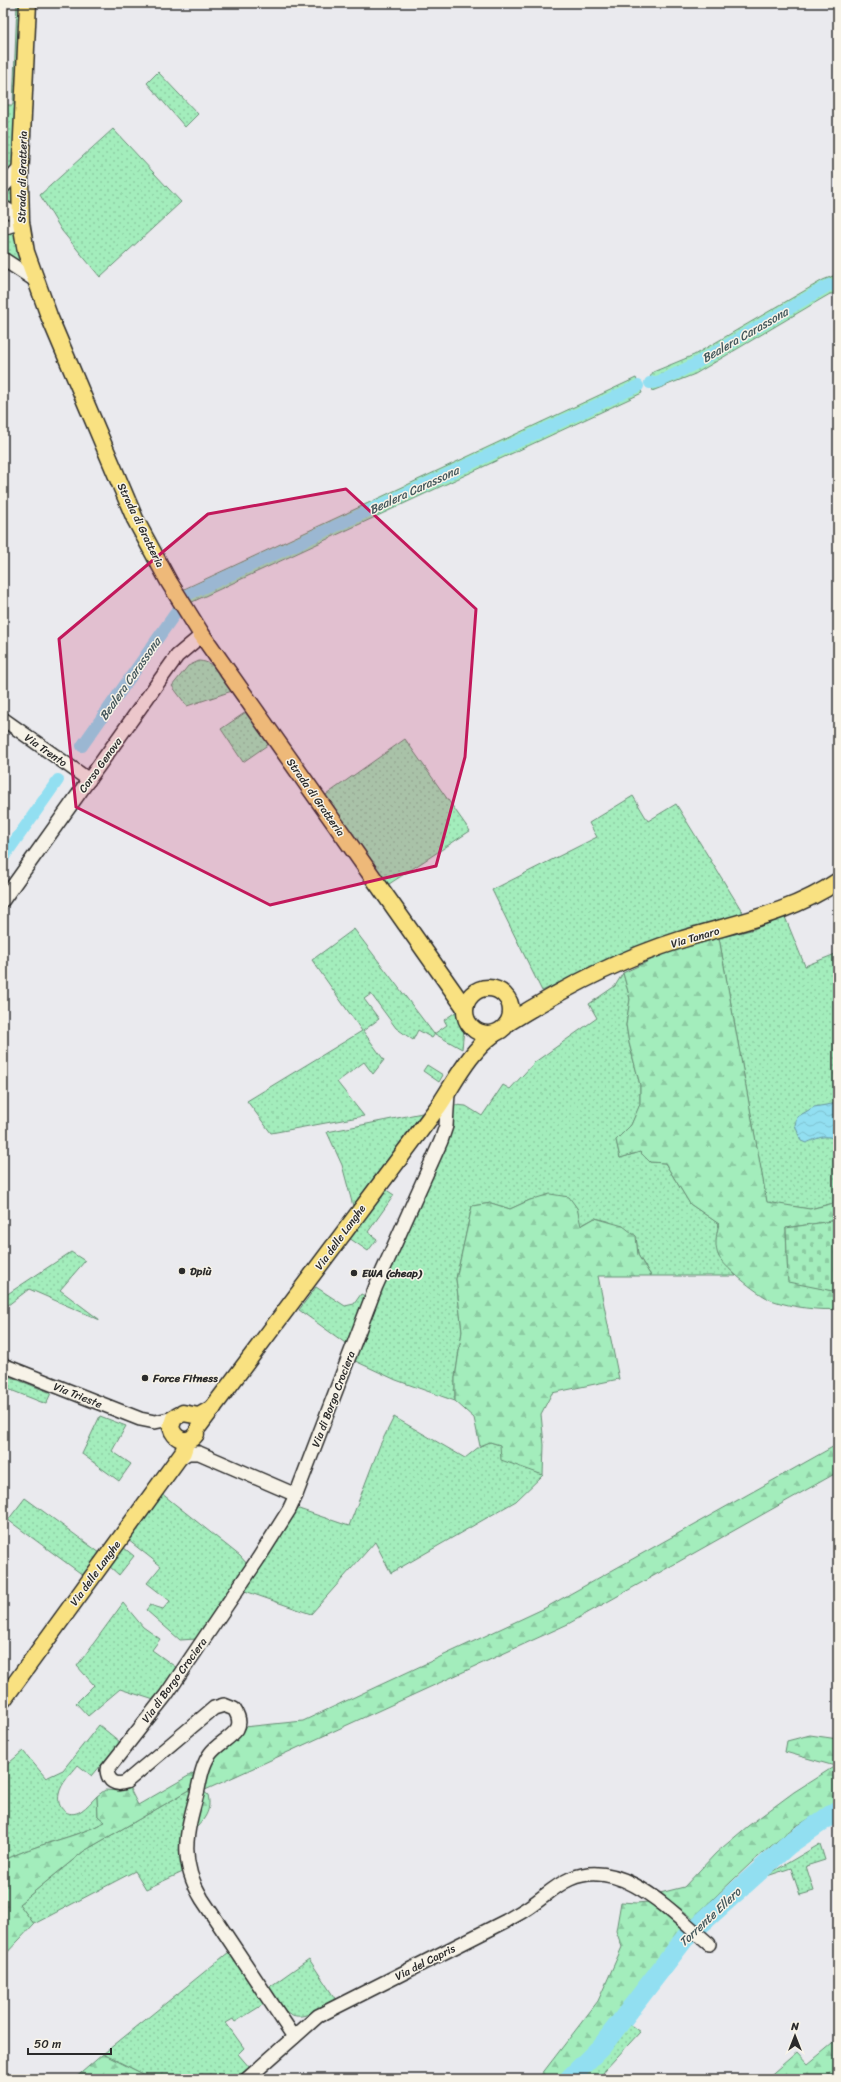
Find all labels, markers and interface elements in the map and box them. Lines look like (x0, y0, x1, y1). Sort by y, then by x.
street label: Strada di Gratteria (12, 130, 33, 223)
water label: Bealera Carassona (697, 300, 794, 369)
water label: Bealera Carassona (365, 459, 464, 521)
street label: Strada di Gratteria (112, 480, 170, 571)
water label: Bealera Carassona (93, 631, 168, 725)
street label: Via Trento (20, 729, 71, 772)
street label: Corso Genova (74, 733, 127, 797)
street label: Strada di Gratteria (281, 754, 350, 841)
street label: Via Tanaro (669, 921, 722, 953)
street label: Via delle Langhe (310, 1200, 371, 1274)
place label: Dpiù (190, 1262, 212, 1281)
place label: EWA (cheap) (362, 1264, 423, 1283)
marker: Dpiù (177, 1266, 187, 1276)
marker: EWA (cheap) (349, 1268, 359, 1278)
street label: Via di Borgo Crociera (306, 1348, 361, 1450)
place label: Force Fitness (152, 1369, 218, 1388)
marker: Force Fitness (140, 1373, 150, 1383)
street label: Via Trieste (51, 1377, 105, 1414)
street label: Via delle Langhe (65, 1536, 126, 1610)
street label: Via di Borgo Crociera (137, 1633, 212, 1727)
water label: Torrente Ellero (674, 1881, 747, 1952)
street label: Via del Capris (392, 1939, 460, 1986)
north arrow (775, 2016, 815, 2056)
text: N (790, 2017, 799, 2036)
scale bar (28, 2030, 111, 2056)
text: 50 m (34, 2033, 61, 2055)

